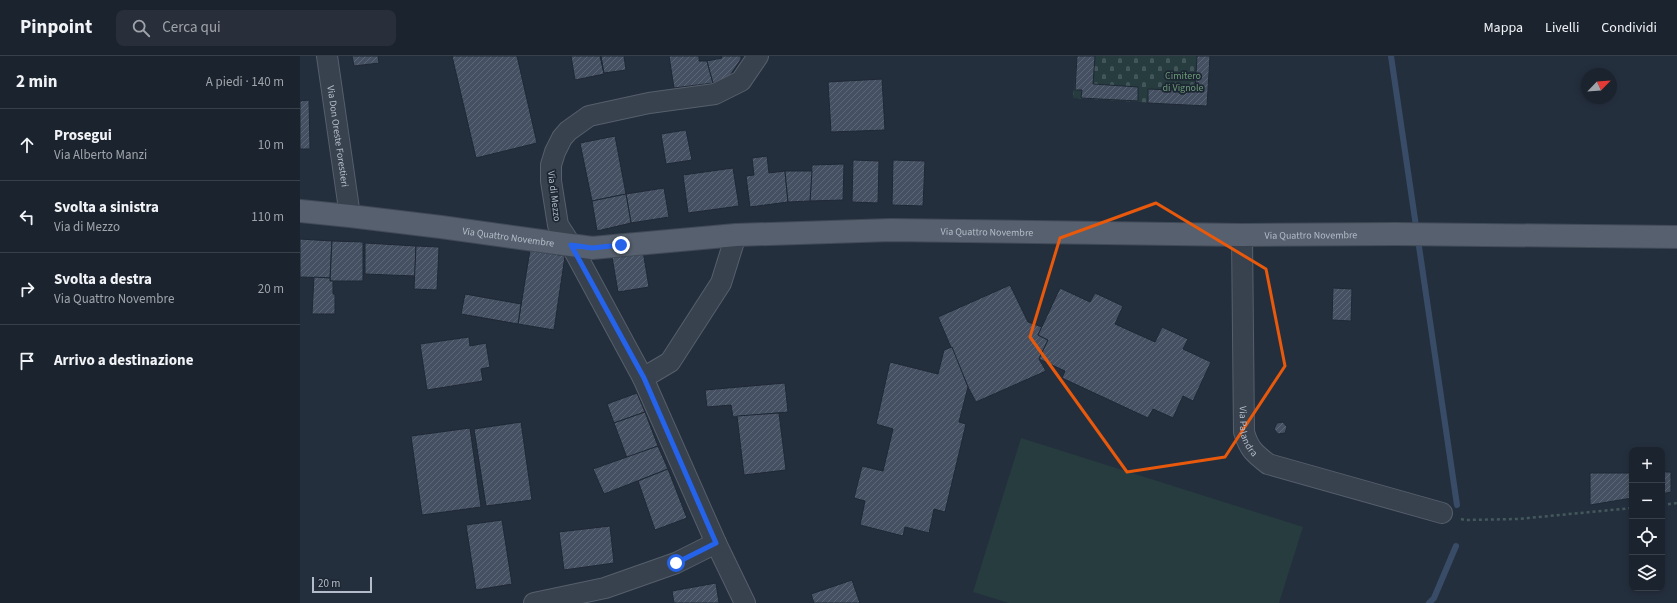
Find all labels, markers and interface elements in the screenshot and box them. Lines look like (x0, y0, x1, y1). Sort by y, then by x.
search box (116, 10, 396, 46)
text: Pinpoint (20, 14, 92, 41)
icon: search (130, 17, 152, 39)
text: Cerca qui (162, 17, 221, 38)
text: Mappa (1483, 18, 1523, 38)
text: Livelli (1545, 18, 1579, 38)
text: Condividi (1601, 18, 1657, 38)
north arrow (1581, 68, 1617, 104)
park label: Cimitero di Vignole (1162, 69, 1204, 95)
text: 2 min (16, 70, 57, 94)
text: A piedi · 140 m (206, 73, 284, 91)
street label: Via Don Oreste Forestieri (323, 85, 352, 188)
text: Prosegui (54, 125, 112, 146)
icon: ahead (16, 134, 38, 156)
text: 10 m (258, 136, 284, 154)
text: Via Alberto Manzi (54, 146, 147, 164)
street label: Via di Mezzo (544, 170, 564, 222)
text: Svolta a sinistra (54, 197, 159, 218)
icon: left (16, 206, 38, 228)
text: 110 m (251, 208, 284, 226)
text: Via di Mezzo (54, 218, 120, 236)
street label: Via Quattro Novembre (461, 224, 555, 251)
street label: Via Quattro Novembre (940, 225, 1033, 240)
street label: Via Quattro Novembre (1265, 228, 1357, 243)
route end (612, 236, 630, 254)
text: Svolta a destra (54, 269, 152, 290)
icon: right (16, 278, 38, 300)
text: 20 m (258, 280, 284, 298)
text: Via Quattro Novembre (54, 290, 174, 308)
icon: arrive (16, 350, 38, 372)
text: Arrivo a destinazione (54, 350, 193, 371)
street label: Via Palandra (1236, 406, 1261, 460)
map controls (1629, 447, 1665, 591)
button: + (1629, 447, 1665, 483)
button: − (1629, 483, 1665, 519)
button: locate (1629, 519, 1665, 555)
route start (667, 554, 685, 572)
button: layers (1629, 555, 1665, 591)
scale bar (312, 575, 372, 594)
text: 20 m (318, 576, 340, 591)

